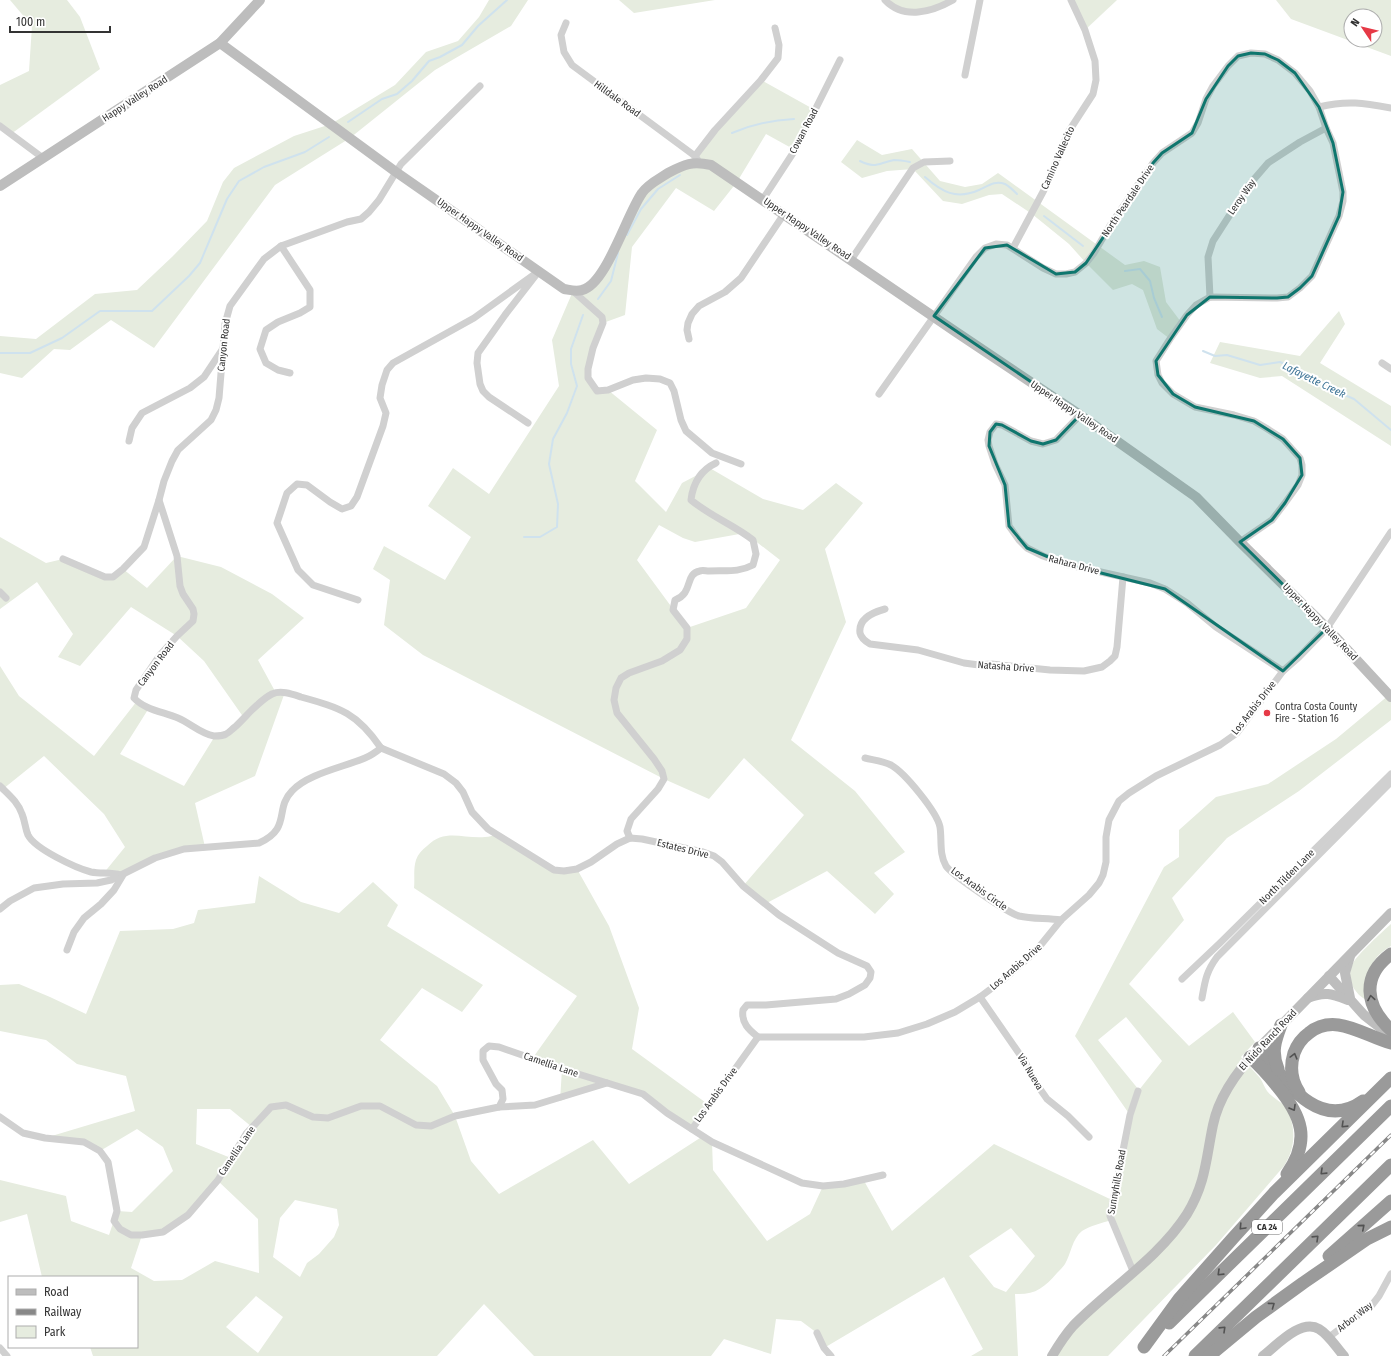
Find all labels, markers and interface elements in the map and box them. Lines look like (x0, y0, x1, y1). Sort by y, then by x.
scale bar (10, 8, 110, 34)
north arrow (1343, 8, 1383, 48)
text: 100 m (16, 15, 45, 29)
text: N (1348, 16, 1362, 29)
street label: Happy Valley Road (100, 73, 170, 125)
street label: Hilldale Road (591, 78, 643, 120)
street label: Cowan Road (787, 106, 821, 156)
street label: Camino Vallecito (1039, 125, 1077, 191)
street label: North Peardale Drive (1099, 162, 1157, 240)
street label: Leroy Way (1225, 176, 1259, 217)
street label: Upper Happy Valley Road (761, 195, 853, 263)
street label: Upper Happy Valley Road (434, 196, 526, 264)
street label: Canyon Road (215, 318, 233, 372)
water label: Lafayette Creek (1280, 359, 1348, 401)
street label: Upper Happy Valley Road (1028, 378, 1120, 446)
street label: Rahara Drive (1047, 552, 1101, 578)
street label: Upper Happy Valley Road (1280, 581, 1360, 663)
street label: Canyon Road (135, 639, 177, 689)
street label: Natasha Drive (977, 659, 1035, 675)
street label: Los Arabis Drive (1229, 679, 1279, 737)
place label: Contra Costa County Fire - Station 16 (1275, 701, 1358, 725)
marker: Contra Costa County Fire - Station 16 (1262, 708, 1272, 718)
street label: Estates Drive (656, 837, 710, 861)
street label: North Tilden Lane (1257, 847, 1317, 907)
street label: Los Arabis Circle (949, 865, 1009, 913)
street label: Los Arabis Drive (988, 941, 1045, 993)
one-way arrow (1367, 995, 1376, 1001)
street label: El Nido Ranch Road (1237, 1007, 1299, 1073)
street label: Camellia Lane (522, 1050, 580, 1080)
street label: Via Nueva (1014, 1052, 1046, 1092)
one-way arrow (1289, 1053, 1298, 1060)
street label: Los Arabis Drive (692, 1065, 740, 1125)
one-way arrow (1288, 1104, 1296, 1111)
one-way arrow (1341, 1120, 1349, 1128)
street label: Camellia Lane (216, 1124, 258, 1178)
street label: Sunnyhills Road (1105, 1149, 1129, 1215)
one-way arrow (1320, 1167, 1328, 1175)
road number: CA 24 (1252, 1220, 1282, 1234)
one-way arrow (1240, 1223, 1247, 1230)
one-way arrow (1357, 1225, 1365, 1232)
one-way arrow (1311, 1235, 1319, 1243)
one-way arrow (1217, 1268, 1225, 1276)
legend (8, 1276, 138, 1348)
text: Road (44, 1285, 69, 1299)
street label: Arbor Way (1335, 1299, 1375, 1335)
one-way arrow (1267, 1303, 1274, 1310)
text: Railway (44, 1305, 82, 1319)
text: Park (44, 1325, 66, 1339)
one-way arrow (1218, 1326, 1226, 1334)

